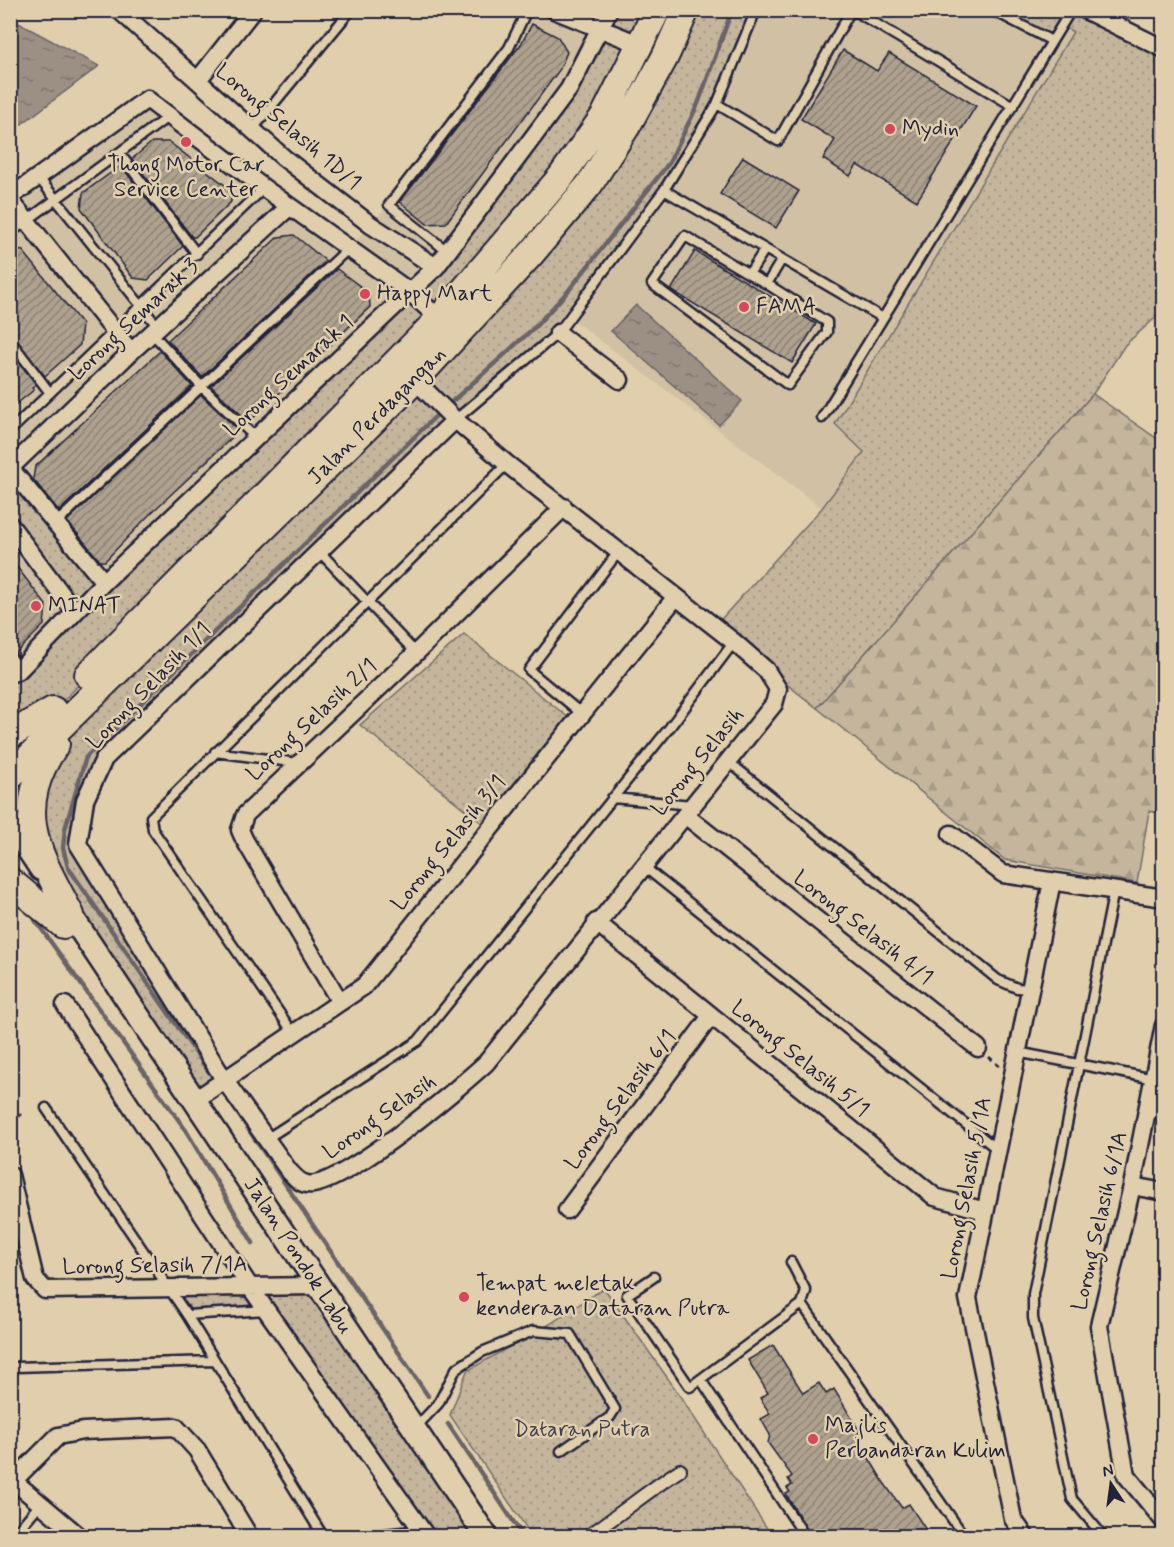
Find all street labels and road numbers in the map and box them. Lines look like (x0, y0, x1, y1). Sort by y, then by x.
street label: Lorong Selasih 1D/1 (207, 58, 367, 199)
street label: Lorong Semarak 3 (63, 253, 207, 390)
street label: Lorong Semarak 1 (218, 309, 362, 446)
street label: Jalan Perdagangan (302, 341, 454, 493)
street label: Lorong Selasih 1/1 (81, 616, 219, 758)
street label: Lorong Selasih 2/1 (241, 652, 385, 790)
street label: Lorong Selasih (646, 702, 753, 824)
street label: Lorong Selasih 3/1 (385, 769, 515, 919)
street label: Lorong Selasih 4/1 (785, 865, 939, 994)
street label: Lorong Selasih 5/1 (723, 994, 875, 1126)
street label: Lorong Selasih 6/1 (559, 1024, 685, 1178)
street label: Lorong Selasih (318, 1068, 444, 1169)
street label: Lorong Selasih 5/1A (936, 1095, 1001, 1282)
street label: Lorong Selasih 6/1A (1066, 1129, 1137, 1314)
street label: Jalan Pondok Labu (237, 1172, 359, 1340)
street label: Lorong Selasih 7/1A (62, 1250, 248, 1285)

